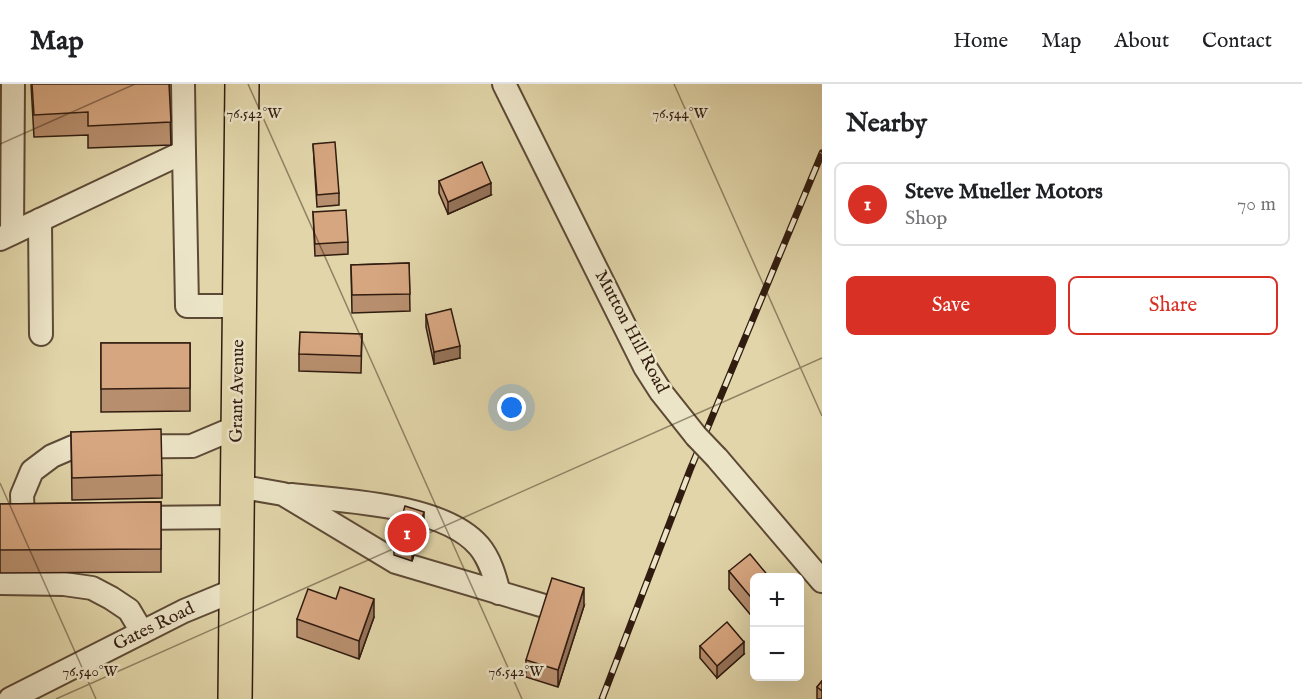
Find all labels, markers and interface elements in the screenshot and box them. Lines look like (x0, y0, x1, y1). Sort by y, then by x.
text: Map (30, 24, 84, 59)
text: Home (953, 28, 1008, 55)
text: Map (1041, 28, 1081, 55)
text: About (1114, 28, 1169, 55)
text: Contact (1202, 28, 1272, 55)
text: 76.542°W (226, 104, 282, 123)
text: 76.544°W (652, 104, 709, 123)
text: Nearby (846, 107, 927, 140)
text: Steve Mueller Motors (905, 178, 1103, 206)
text: 1 (864, 192, 871, 217)
text: 70 m (1237, 192, 1276, 217)
text: Shop (905, 206, 947, 231)
street label: Mutton Hill Road (589, 266, 673, 398)
button: Save (846, 276, 1056, 335)
button: Share (1068, 276, 1278, 335)
street label: Grant Avenue (226, 339, 250, 443)
your location (497, 393, 526, 422)
pin: 1 (388, 510, 426, 556)
map controls (750, 573, 804, 681)
button: + (750, 573, 804, 627)
street label: Gates Road (110, 597, 199, 657)
button: − (750, 627, 804, 681)
text: 76.540°W (62, 662, 119, 681)
text: 76.542°W (488, 662, 544, 681)

